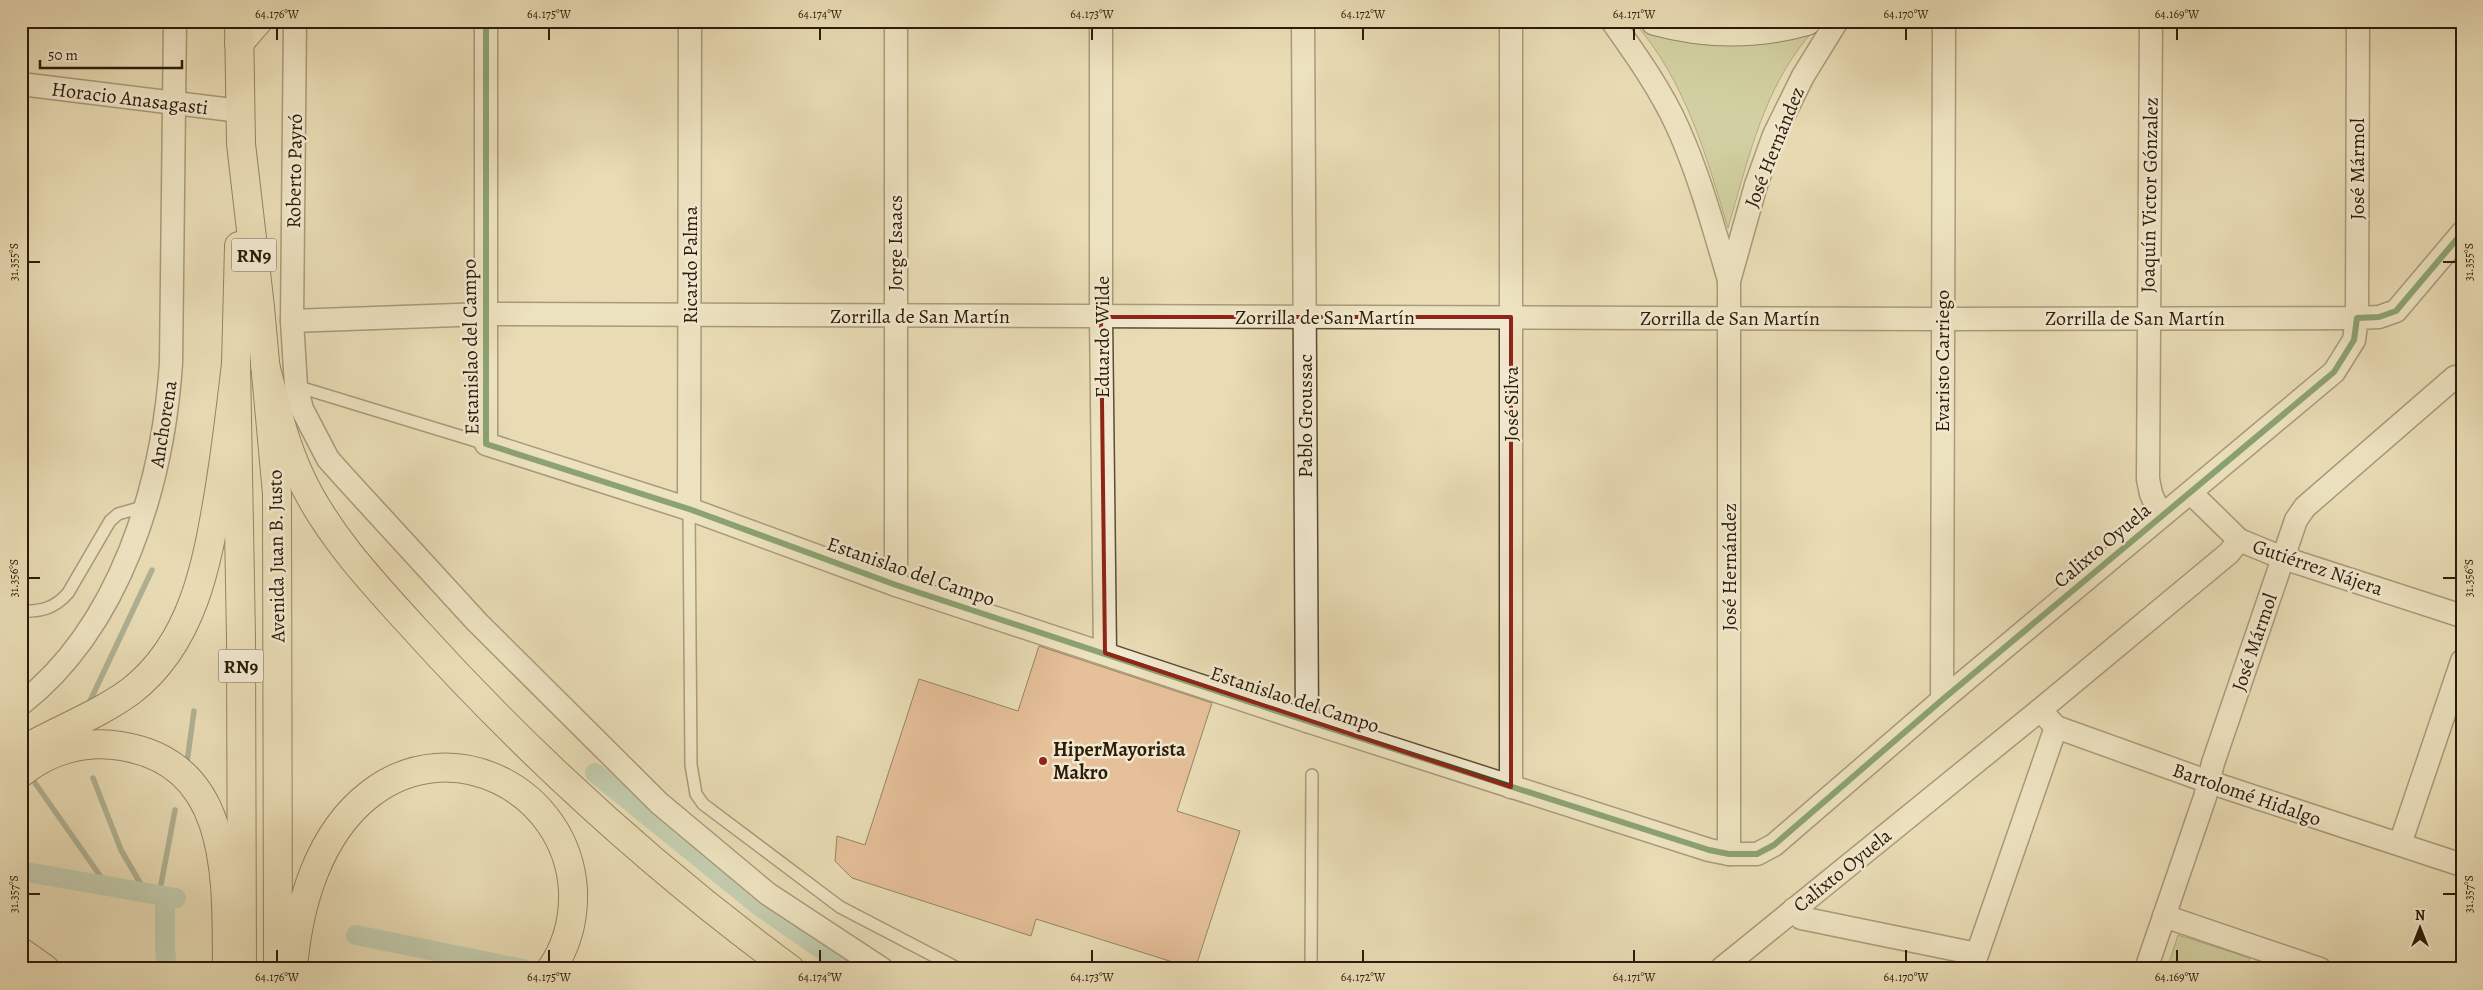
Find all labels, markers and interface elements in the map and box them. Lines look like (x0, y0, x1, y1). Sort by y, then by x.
text: 64.176°W (255, 6, 300, 22)
text: 64.175°W (527, 6, 572, 22)
text: 64.174°W (798, 6, 843, 22)
text: 64.173°W (1070, 6, 1115, 22)
text: 64.172°W (1341, 6, 1386, 22)
text: 64.171°W (1613, 6, 1656, 22)
text: 64.170°W (1884, 6, 1929, 22)
text: 64.169°W (2155, 6, 2200, 22)
scale bar (40, 38, 182, 70)
text: 50 m (48, 45, 78, 65)
street label: Horacio Anasagasti (50, 75, 210, 122)
street label: José Hernández (1738, 83, 1811, 212)
street label: Joaquín Victor Gónzalez (2134, 97, 2165, 293)
street label: Roberto Payró (280, 113, 309, 229)
street label: José Mármol (2344, 118, 2371, 220)
street label: Jorge Isaacs (882, 195, 909, 291)
street label: Ricardo Palma (677, 205, 704, 324)
road number: RN9 (232, 238, 276, 272)
text: 31.355°S (6, 243, 22, 281)
text: 31.355°S (2461, 243, 2477, 281)
street label: Estanislao del Campo (455, 259, 486, 435)
street label: Eduardo Wilde (1089, 276, 1116, 398)
street label: Evaristo Carriego (1929, 290, 1956, 432)
street label: Zorrilla de San Martín (830, 303, 1010, 330)
street label: Zorrilla de San Martín (1235, 304, 1415, 331)
street label: Zorrilla de San Martín (1640, 305, 1820, 332)
street label: Zorrilla de San Martín (2045, 305, 2225, 332)
street label: Pablo Groussac (1292, 354, 1319, 478)
street label: José Silva (1498, 366, 1525, 442)
street label: Anchorena (143, 378, 184, 471)
street label: Avenida Juan B. Justo (261, 469, 292, 644)
street label: Calixto Oyuela (2048, 496, 2157, 594)
street label: José Hernández (1716, 503, 1743, 631)
street label: Estanislao del Campo (823, 530, 999, 613)
street label: Gutiérrez Nájera (2249, 533, 2387, 603)
text: 31.356°S (6, 559, 22, 597)
text: 31.356°S (2461, 559, 2477, 597)
street label: José Mármol (2225, 590, 2284, 695)
road number: RN9 (218, 649, 264, 682)
street label: Estanislao del Campo (1207, 659, 1383, 740)
place label: HiperMayorista Makro (1053, 736, 1186, 786)
marker: HiperMayorista Makro (1037, 755, 1049, 767)
street label: Bartolomé Hidalgo (2169, 756, 2325, 833)
street label: Calixto Oyuela (1787, 822, 1898, 918)
text: 31.357°S (6, 875, 22, 913)
text: 31.357°S (2461, 875, 2477, 913)
north arrow (2396, 902, 2446, 952)
text: N (2415, 906, 2425, 925)
text: 64.176°W (255, 969, 300, 985)
text: 64.175°W (527, 969, 572, 985)
text: 64.174°W (798, 969, 843, 985)
text: 64.173°W (1070, 969, 1115, 985)
text: 64.172°W (1341, 969, 1386, 985)
text: 64.171°W (1613, 969, 1656, 985)
text: 64.170°W (1884, 969, 1929, 985)
text: 64.169°W (2155, 969, 2200, 985)

